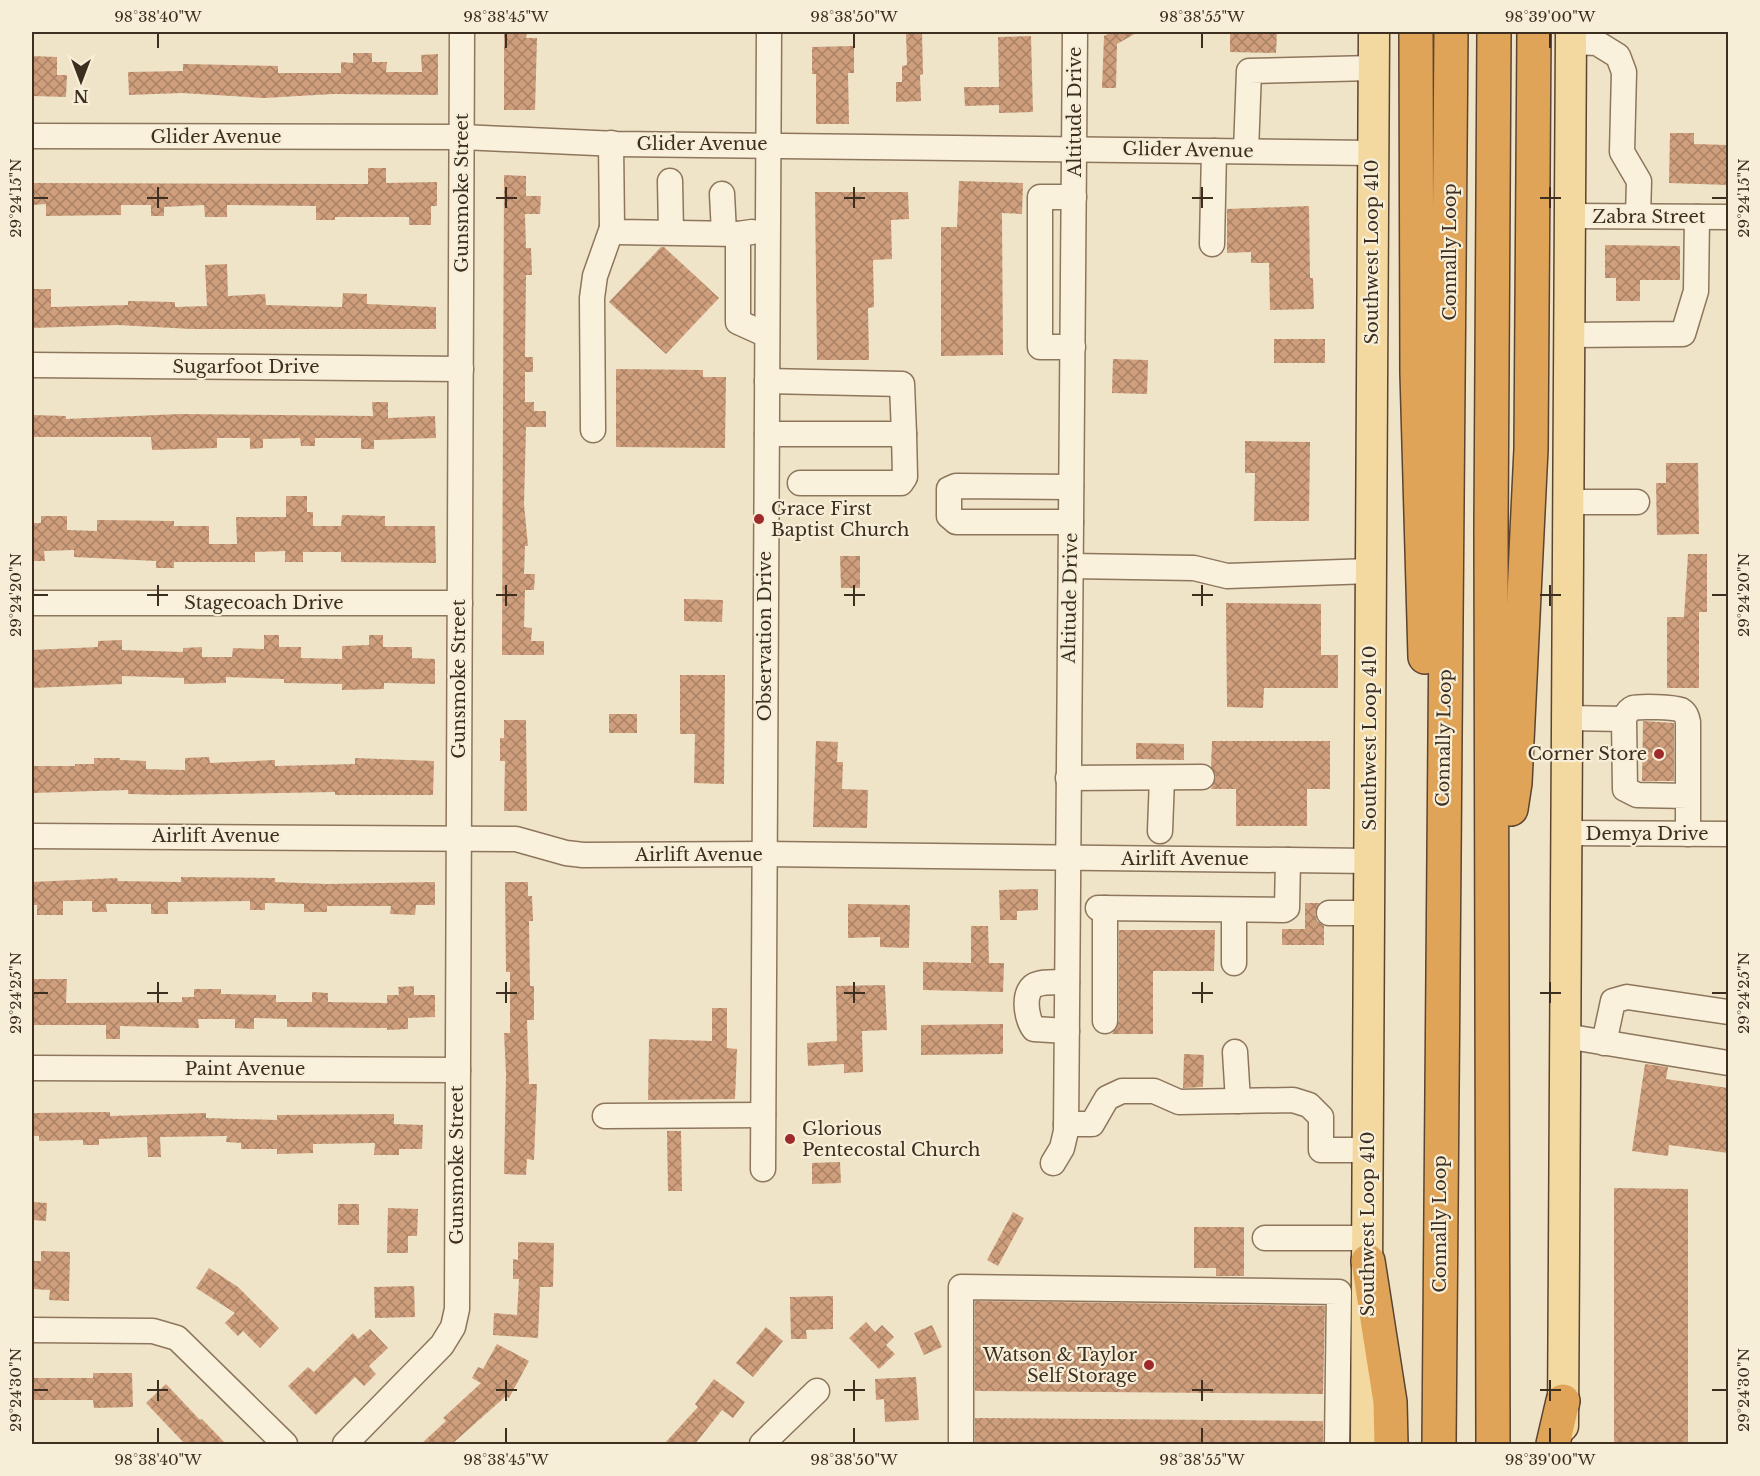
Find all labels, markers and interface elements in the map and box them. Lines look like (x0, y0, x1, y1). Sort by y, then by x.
text: 98°38'40"W (114, 7, 202, 26)
text: 98°38'45"W (463, 7, 549, 26)
text: 98°38'50"W (810, 7, 898, 26)
text: 98°38'55"W (1159, 7, 1245, 26)
text: 98°39'00"W (1505, 7, 1596, 26)
street label: Altitude Drive (1064, 47, 1086, 178)
north arrow (51, 51, 111, 111)
text: N (73, 86, 89, 106)
street label: Gunsmoke Street (451, 113, 473, 273)
street label: Glider Avenue (150, 126, 282, 148)
street label: Glider Avenue (636, 133, 768, 155)
street label: Glider Avenue (1122, 138, 1254, 162)
text: 29°24'15"N (6, 158, 25, 238)
text: 29°24'15"N (1734, 158, 1753, 238)
street label: Southwest Loop 410 (1361, 159, 1383, 345)
street label: Connally Loop (1439, 183, 1461, 321)
street label: Zabra Street (1592, 206, 1706, 228)
street label: Sugarfoot Drive (172, 356, 320, 378)
place label: Grace First Baptist Church (771, 498, 909, 541)
marker: Grace First Baptist Church (752, 512, 766, 526)
street label: Altitude Drive (1058, 532, 1082, 665)
street label: Observation Drive (754, 551, 776, 721)
text: 29°24'20"N (6, 553, 25, 637)
text: 29°24'20"N (1734, 553, 1753, 637)
street label: Stagecoach Drive (184, 592, 344, 614)
street label: Gunsmoke Street (448, 599, 470, 759)
street label: Southwest Loop 410 (1359, 645, 1381, 831)
street label: Connally Loop (1432, 669, 1456, 807)
place label: Corner Store (1527, 743, 1647, 765)
marker: Corner Store (1652, 747, 1666, 761)
street label: Demya Drive (1586, 823, 1708, 845)
street label: Airlift Avenue (151, 825, 280, 847)
street label: Airlift Avenue (634, 844, 763, 866)
street label: Airlift Avenue (1120, 848, 1249, 870)
text: 29°24'25"N (6, 952, 25, 1034)
text: 29°24'25"N (1734, 952, 1753, 1034)
street label: Paint Avenue (185, 1058, 305, 1080)
street label: Gunsmoke Street (446, 1085, 468, 1245)
place label: Glorious Pentecostal Church (802, 1118, 980, 1161)
street label: Southwest Loop 410 (1357, 1131, 1379, 1317)
marker: Glorious Pentecostal Church (783, 1132, 797, 1146)
street label: Connally Loop (1429, 1155, 1451, 1293)
place label: Watson & Taylor Self Storage (982, 1344, 1137, 1387)
text: 29°24'30"N (6, 1348, 25, 1432)
text: 29°24'30"N (1734, 1348, 1753, 1432)
marker: Watson & Taylor Self Storage (1142, 1358, 1156, 1372)
text: 98°38'40"W (114, 1450, 202, 1469)
text: 98°38'45"W (463, 1450, 549, 1469)
text: 98°38'50"W (810, 1450, 898, 1469)
text: 98°38'55"W (1159, 1450, 1245, 1469)
text: 98°39'00"W (1505, 1450, 1596, 1469)

